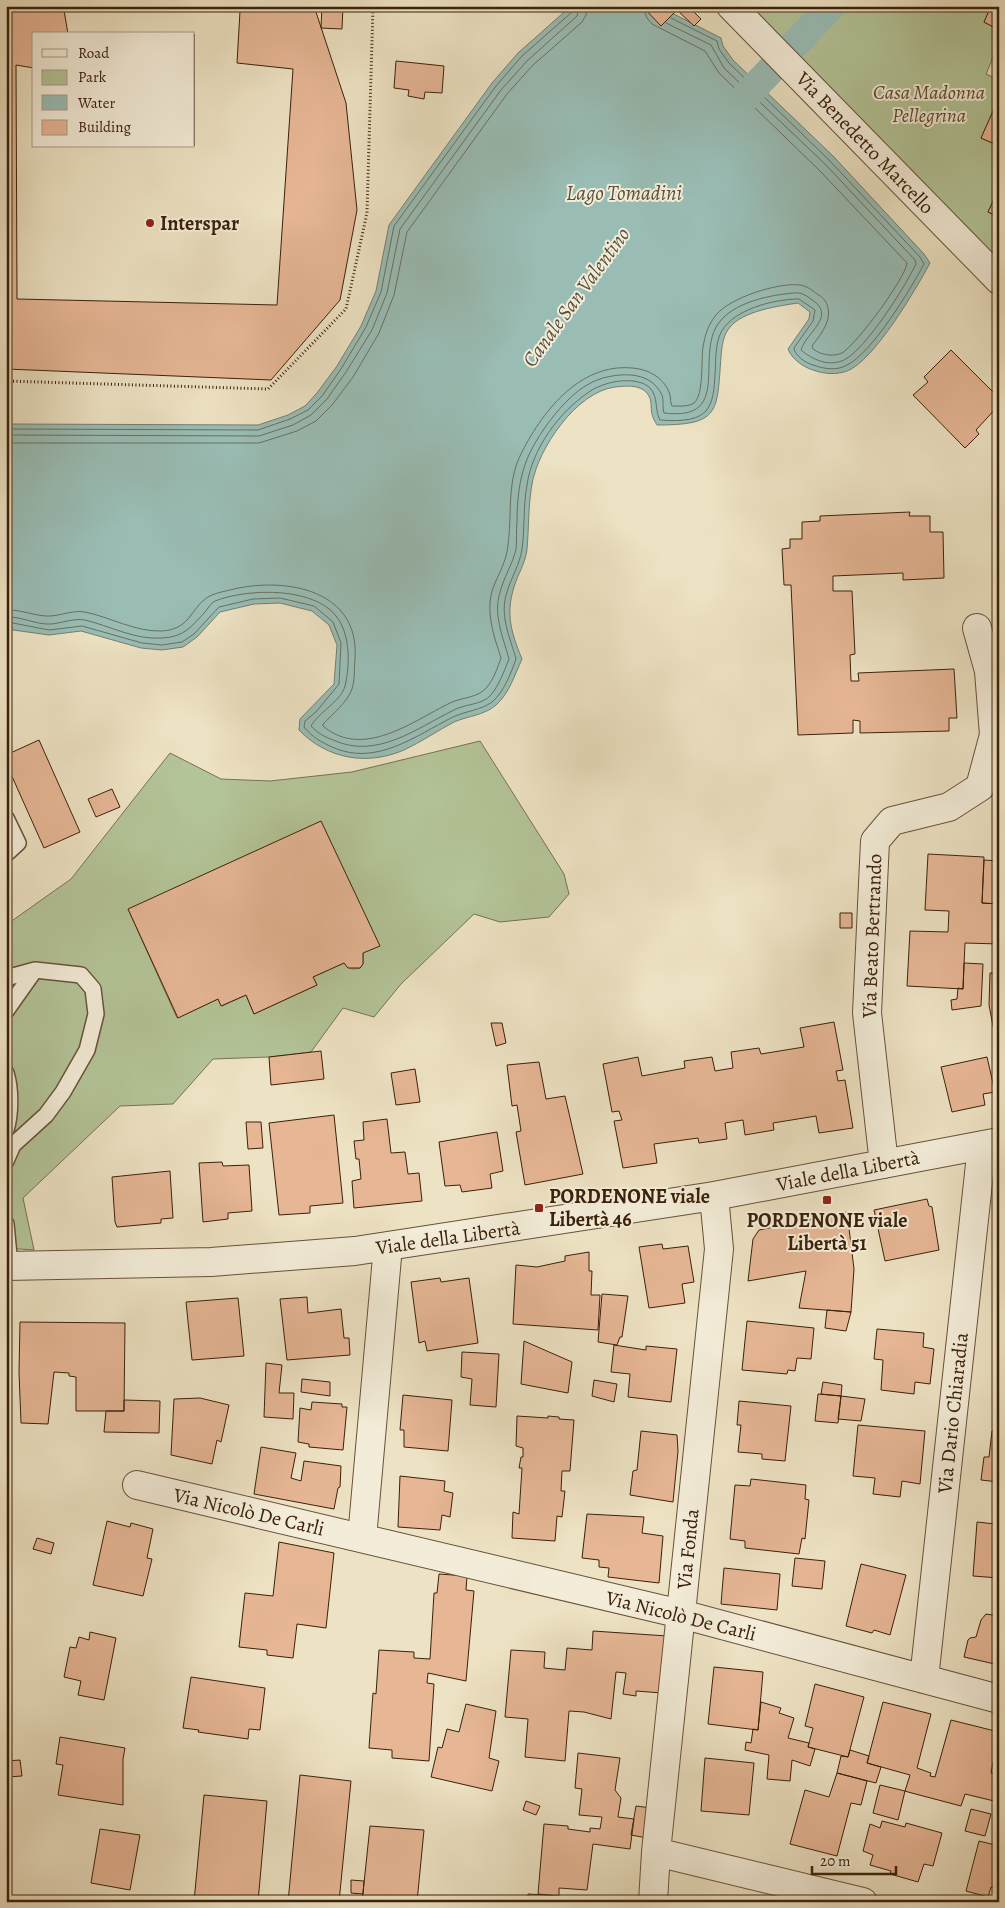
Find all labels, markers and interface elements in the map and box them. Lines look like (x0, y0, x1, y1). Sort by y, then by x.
legend (32, 32, 195, 148)
text: Road (78, 43, 110, 63)
street label: Via Benedetto Marcello (789, 65, 940, 220)
text: Park (78, 67, 107, 87)
park label: Casa Madonna Pellegrina (873, 79, 985, 129)
text: Water (77, 93, 115, 113)
text: Building (78, 117, 131, 137)
water label: Lago Tomadini (566, 179, 682, 207)
place label: Interspar (160, 210, 239, 237)
marker: Interspar (144, 217, 156, 229)
water label: Canale San Valentino (516, 222, 636, 372)
street label: Via Beato Bertrando (856, 853, 888, 1020)
street label: Viale della Libertà (773, 1144, 923, 1198)
place label: PORDENONE viale Libertà 46 (549, 1183, 710, 1233)
marker: PORDENONE viale Libertà 51 (821, 1194, 833, 1206)
marker: PORDENONE viale Libertà 46 (533, 1202, 545, 1214)
place label: PORDENONE viale Libertà 51 (747, 1207, 907, 1257)
street label: Viale della Libertà (373, 1214, 523, 1262)
street label: Via Dario Chiaradia (931, 1331, 975, 1496)
street label: Via Nicolò De Carli (170, 1481, 327, 1542)
street label: Via Fonda (670, 1507, 706, 1592)
street label: Via Nicolò De Carli (602, 1584, 759, 1648)
scale bar (812, 1843, 896, 1875)
text: 20 m (820, 1851, 851, 1871)

